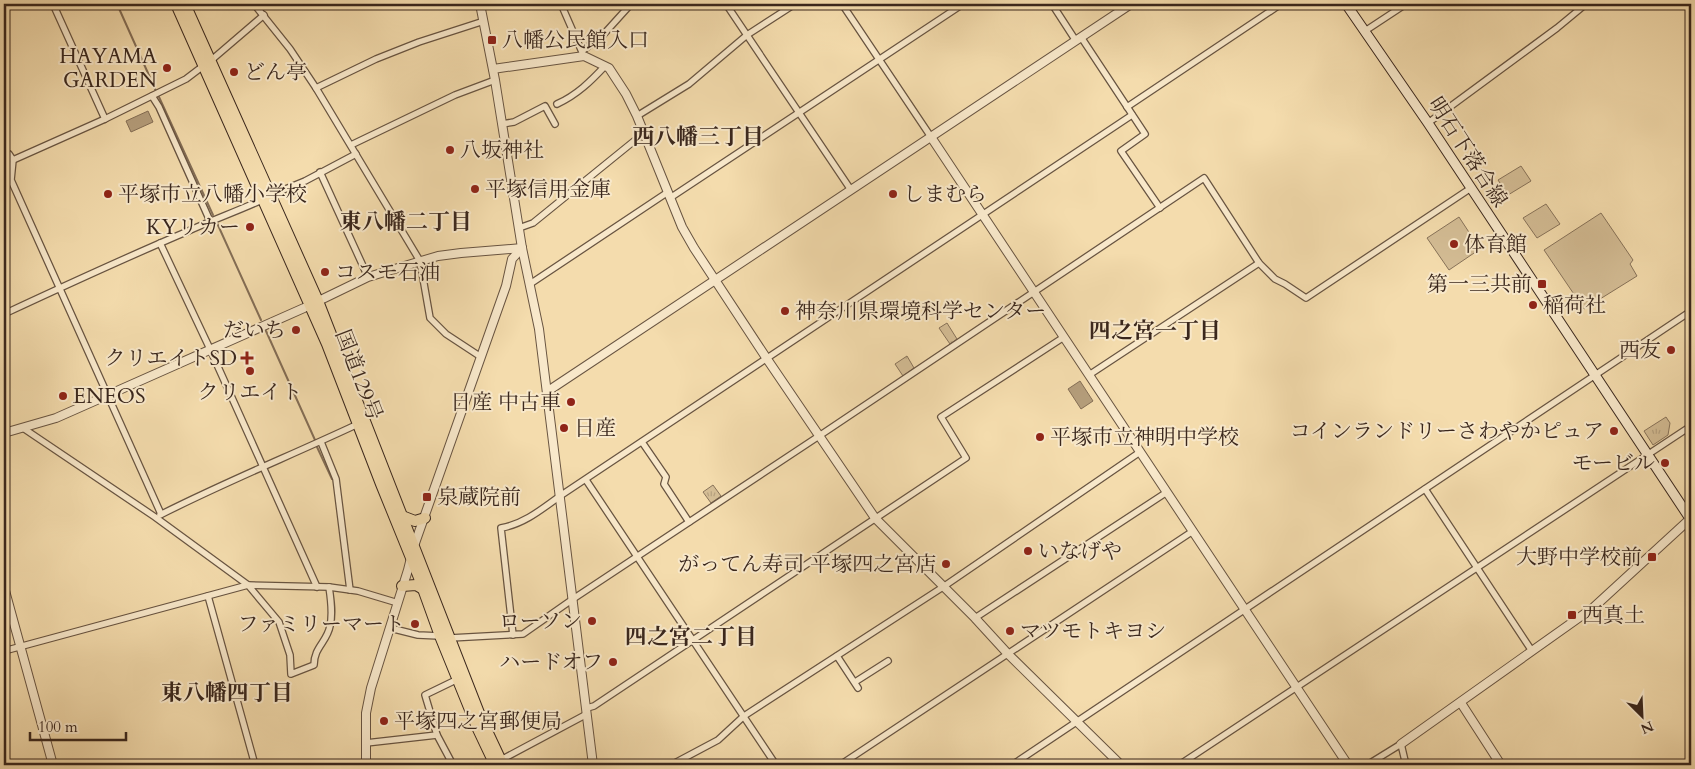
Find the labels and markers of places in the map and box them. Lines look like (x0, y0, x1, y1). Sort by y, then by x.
place label: 八幡公民館入口 (502, 26, 649, 55)
marker: 八幡公民館入口 (486, 34, 498, 46)
place label: HAYAMA GARDEN (59, 42, 157, 95)
place label: どん亭 (244, 58, 307, 87)
marker: HAYAMA GARDEN (161, 62, 173, 74)
marker: どん亭 (228, 66, 240, 78)
place label: 八坂神社 (460, 136, 544, 165)
marker: 八坂神社 (444, 144, 456, 156)
place label: 平塚信用金庫 (485, 175, 611, 204)
place label: 平塚市立八幡小学校 (118, 180, 307, 209)
place label: しまむら (903, 180, 987, 209)
marker: 平塚信用金庫 (469, 183, 481, 195)
marker: 平塚市立八幡小学校 (102, 188, 114, 200)
marker: しまむら (887, 188, 899, 200)
place label: KYリカー (146, 213, 240, 242)
marker: KYリカー (244, 221, 256, 233)
place label: 体育館 (1464, 230, 1527, 259)
marker: 体育館 (1448, 238, 1460, 250)
place label: コスモ石油 (335, 258, 440, 287)
marker: コスモ石油 (319, 266, 331, 278)
place label: 第一三共前 (1427, 270, 1532, 299)
marker: 第一三共前 (1536, 278, 1548, 290)
place label: 稲荷社 (1543, 291, 1606, 320)
place label: 神奈川県環境科学センター (795, 297, 1046, 326)
marker: 稲荷社 (1527, 299, 1539, 311)
marker: 神奈川県環境科学センター (779, 305, 791, 317)
place label: だいち (223, 316, 286, 345)
marker: だいち (290, 324, 302, 336)
place label: 西友 (1619, 336, 1661, 365)
place label: クリエイトSD (105, 344, 237, 373)
marker: 西友 (1665, 344, 1677, 356)
marker: クリエイトSD (241, 352, 253, 364)
marker: クリエイト (244, 365, 256, 377)
place label: クリエイト (198, 378, 302, 407)
place label: ENEOS (73, 382, 146, 411)
place label: 日産 中古車 (450, 388, 561, 417)
marker: ENEOS (57, 390, 69, 402)
marker: 日産 中古車 (565, 396, 577, 408)
place label: 日産 (574, 414, 616, 443)
place label: コインランドリーさわやかピュア (1290, 417, 1604, 446)
marker: 日産 (558, 422, 570, 434)
place label: 平塚市立神明中学校 (1050, 423, 1239, 452)
marker: コインランドリーさわやかピュア (1608, 425, 1620, 437)
marker: 平塚市立神明中学校 (1034, 431, 1046, 443)
place label: モービル (1572, 449, 1655, 478)
marker: モービル (1659, 457, 1671, 469)
place label: 泉蔵院前 (437, 483, 521, 512)
marker: 泉蔵院前 (421, 491, 433, 503)
place label: いなげや (1038, 537, 1122, 566)
place label: 大野中学校前 (1516, 543, 1642, 572)
marker: いなげや (1022, 545, 1034, 557)
place label: がってん寿司 平塚四之宮店 (678, 550, 936, 579)
marker: 大野中学校前 (1646, 551, 1658, 563)
marker: がってん寿司 平塚四之宮店 (940, 558, 952, 570)
place label: 西真土 (1582, 601, 1645, 630)
place label: ローソン (499, 607, 582, 636)
marker: 西真土 (1566, 609, 1578, 621)
place label: ファミリーマート (237, 610, 405, 639)
marker: ローソン (586, 615, 598, 627)
place label: マツモトキヨシ (1020, 617, 1166, 646)
marker: ファミリーマート (409, 618, 421, 630)
marker: マツモトキヨシ (1004, 625, 1016, 637)
place label: ハードオフ (499, 648, 603, 677)
marker: ハードオフ (607, 656, 619, 668)
place label: 平塚四之宮郵便局 (394, 707, 562, 736)
marker: 平塚四之宮郵便局 (378, 715, 390, 727)

